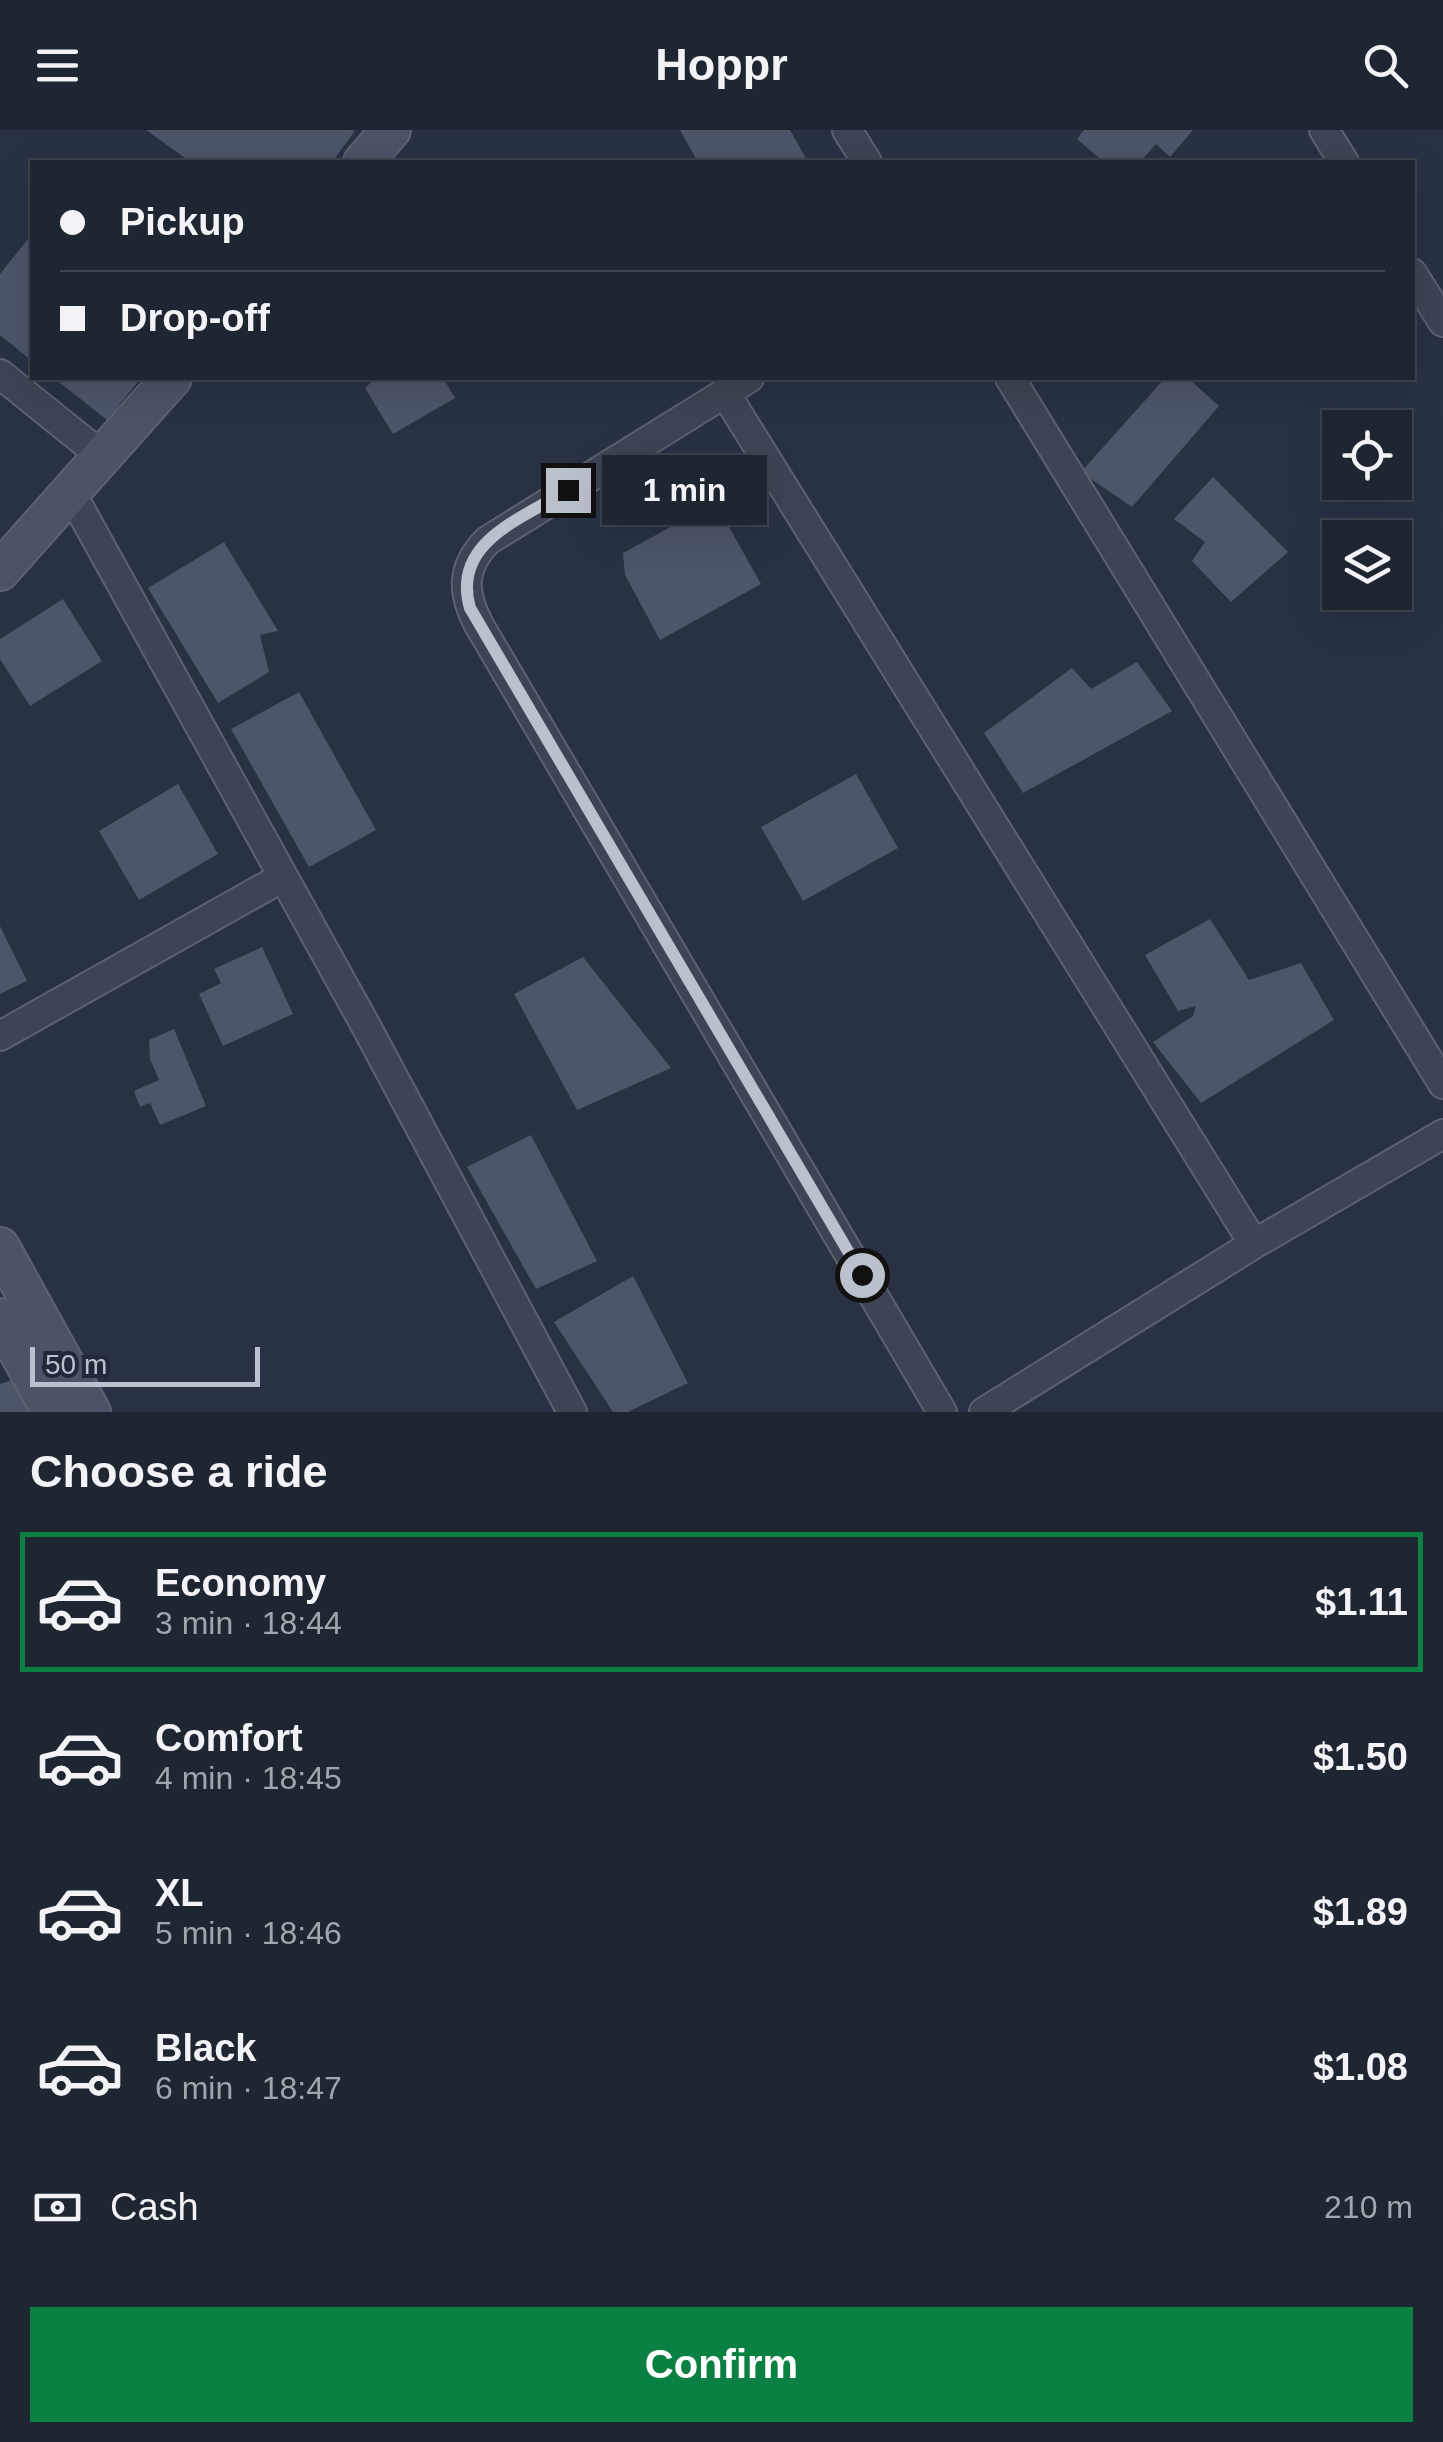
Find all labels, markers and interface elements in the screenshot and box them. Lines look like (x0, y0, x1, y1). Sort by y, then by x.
icon: menu (30, 38, 85, 93)
icon: search (1358, 38, 1413, 93)
text: Hoppr (655, 39, 788, 90)
text: Pickup (120, 201, 245, 243)
text: Drop-off (120, 297, 270, 339)
map controls (1322, 410, 1412, 610)
button: locate (1322, 410, 1412, 500)
callout: 1 min (603, 455, 768, 525)
route end (546, 468, 591, 513)
text: 1 min (643, 472, 726, 508)
button: layers (1322, 520, 1412, 610)
route start (840, 1253, 885, 1298)
scale bar (30, 1342, 260, 1386)
text: 50 m (45, 1349, 107, 1380)
text: Choose a ride (30, 1446, 328, 1497)
icon: car (35, 1557, 125, 1647)
text: Economy (155, 1562, 326, 1604)
text: $1.11 (1315, 1581, 1408, 1623)
text: 3 min · 18:44 (155, 1605, 342, 1641)
icon: car (35, 1712, 125, 1802)
text: Comfort (155, 1717, 303, 1759)
text: $1.50 (1313, 1736, 1408, 1778)
text: 4 min · 18:45 (155, 1760, 342, 1796)
icon: car (35, 1867, 125, 1957)
text: XL (155, 1872, 204, 1914)
text: $1.89 (1313, 1891, 1408, 1933)
text: 5 min · 18:46 (155, 1915, 342, 1951)
icon: car (35, 2022, 125, 2112)
text: Black (155, 2027, 256, 2069)
text: $1.08 (1313, 2046, 1408, 2088)
text: 6 min · 18:47 (155, 2070, 342, 2106)
icon: cash (30, 2180, 85, 2235)
text: Cash (110, 2186, 199, 2228)
text: 210 m (1324, 2189, 1413, 2225)
button: Confirm (30, 2307, 1413, 2422)

